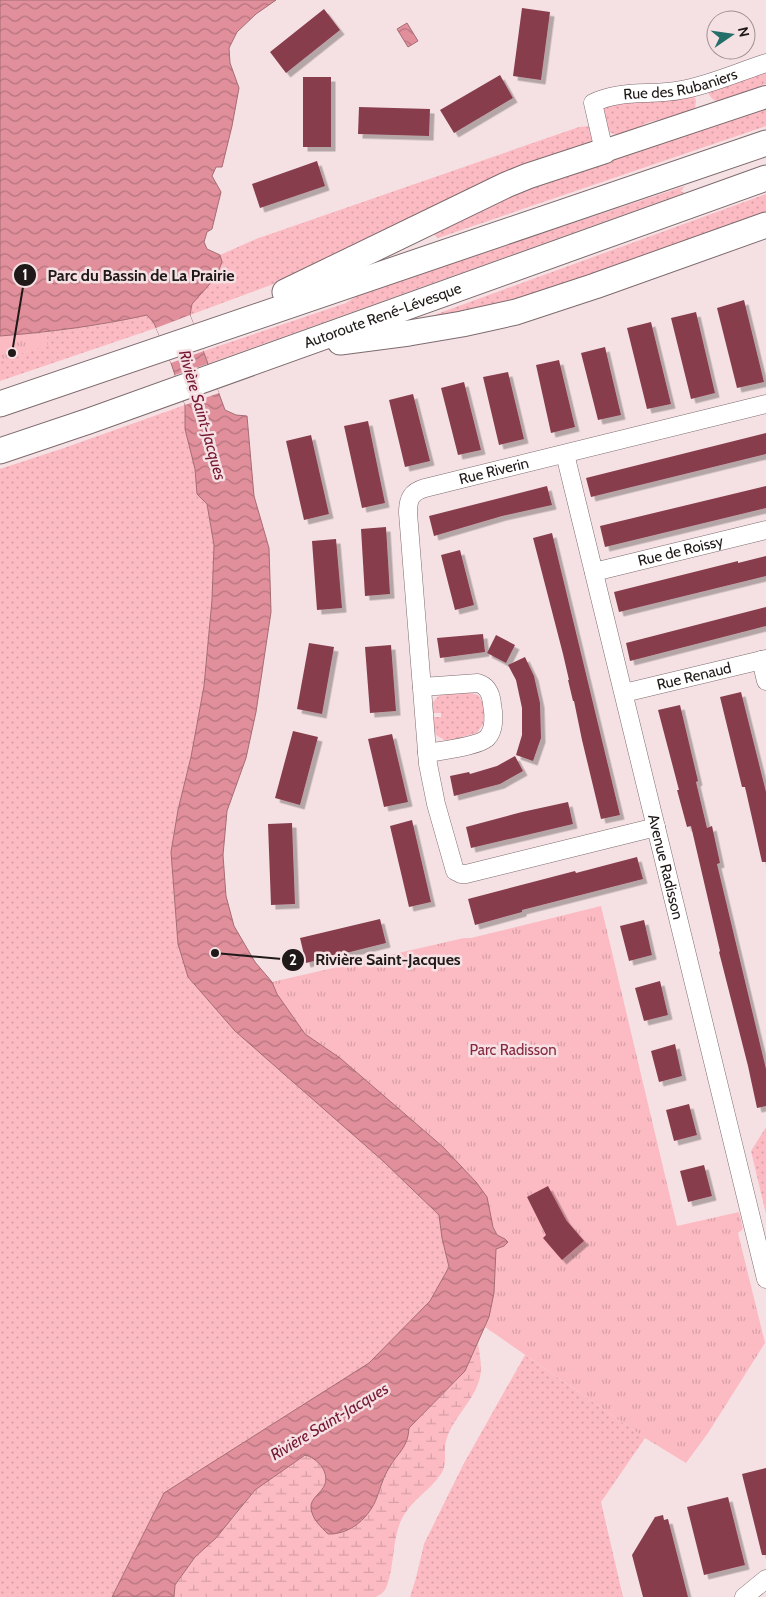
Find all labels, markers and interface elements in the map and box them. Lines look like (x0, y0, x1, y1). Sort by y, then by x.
north arrow (706, 10, 756, 60)
text: N (734, 25, 754, 39)
street label: Rue des Rubaniers (623, 65, 740, 103)
callout: Parc du Bassin de La Prairie (13, 260, 244, 291)
text: 1 (22, 266, 28, 284)
text: Parc du Bassin de La Prairie (48, 266, 234, 285)
street label: Autoroute René-Lévesque (302, 279, 464, 352)
water label: Rivière Saint-Jacques (175, 348, 230, 482)
street label: Rue Riverin (457, 454, 531, 488)
street label: Rue de Roissy (636, 532, 725, 570)
street label: Rue Renaud (655, 659, 733, 694)
street label: Avenue Radisson (644, 812, 687, 921)
callout: Rivière Saint-Jacques (281, 944, 471, 975)
text: Rivière Saint-Jacques (315, 950, 461, 969)
text: 2 (289, 951, 297, 969)
park label: Parc Radisson (469, 1041, 557, 1059)
water label: Rivière Saint-Jacques (267, 1379, 392, 1464)

